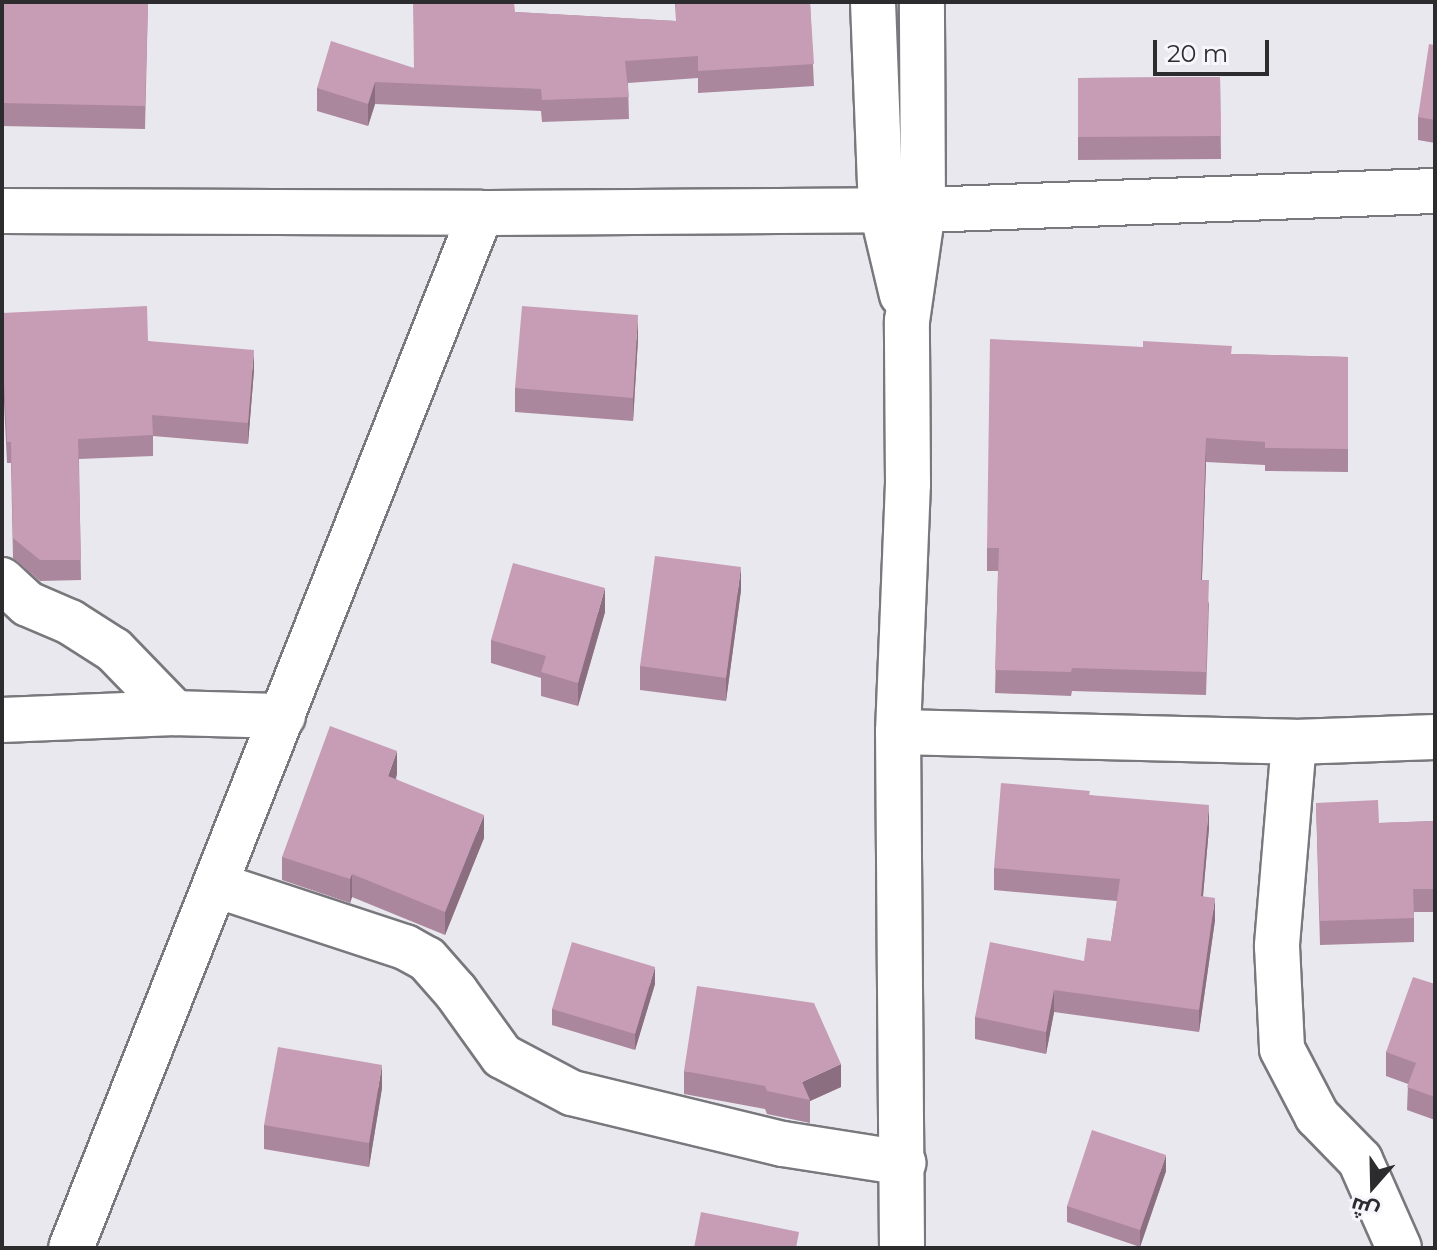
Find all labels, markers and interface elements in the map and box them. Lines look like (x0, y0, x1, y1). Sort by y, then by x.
scale bar (1157, 24, 1273, 74)
text: 20 m (1167, 39, 1228, 68)
north arrow (1333, 1146, 1413, 1226)
text: ش (1347, 1192, 1383, 1227)

